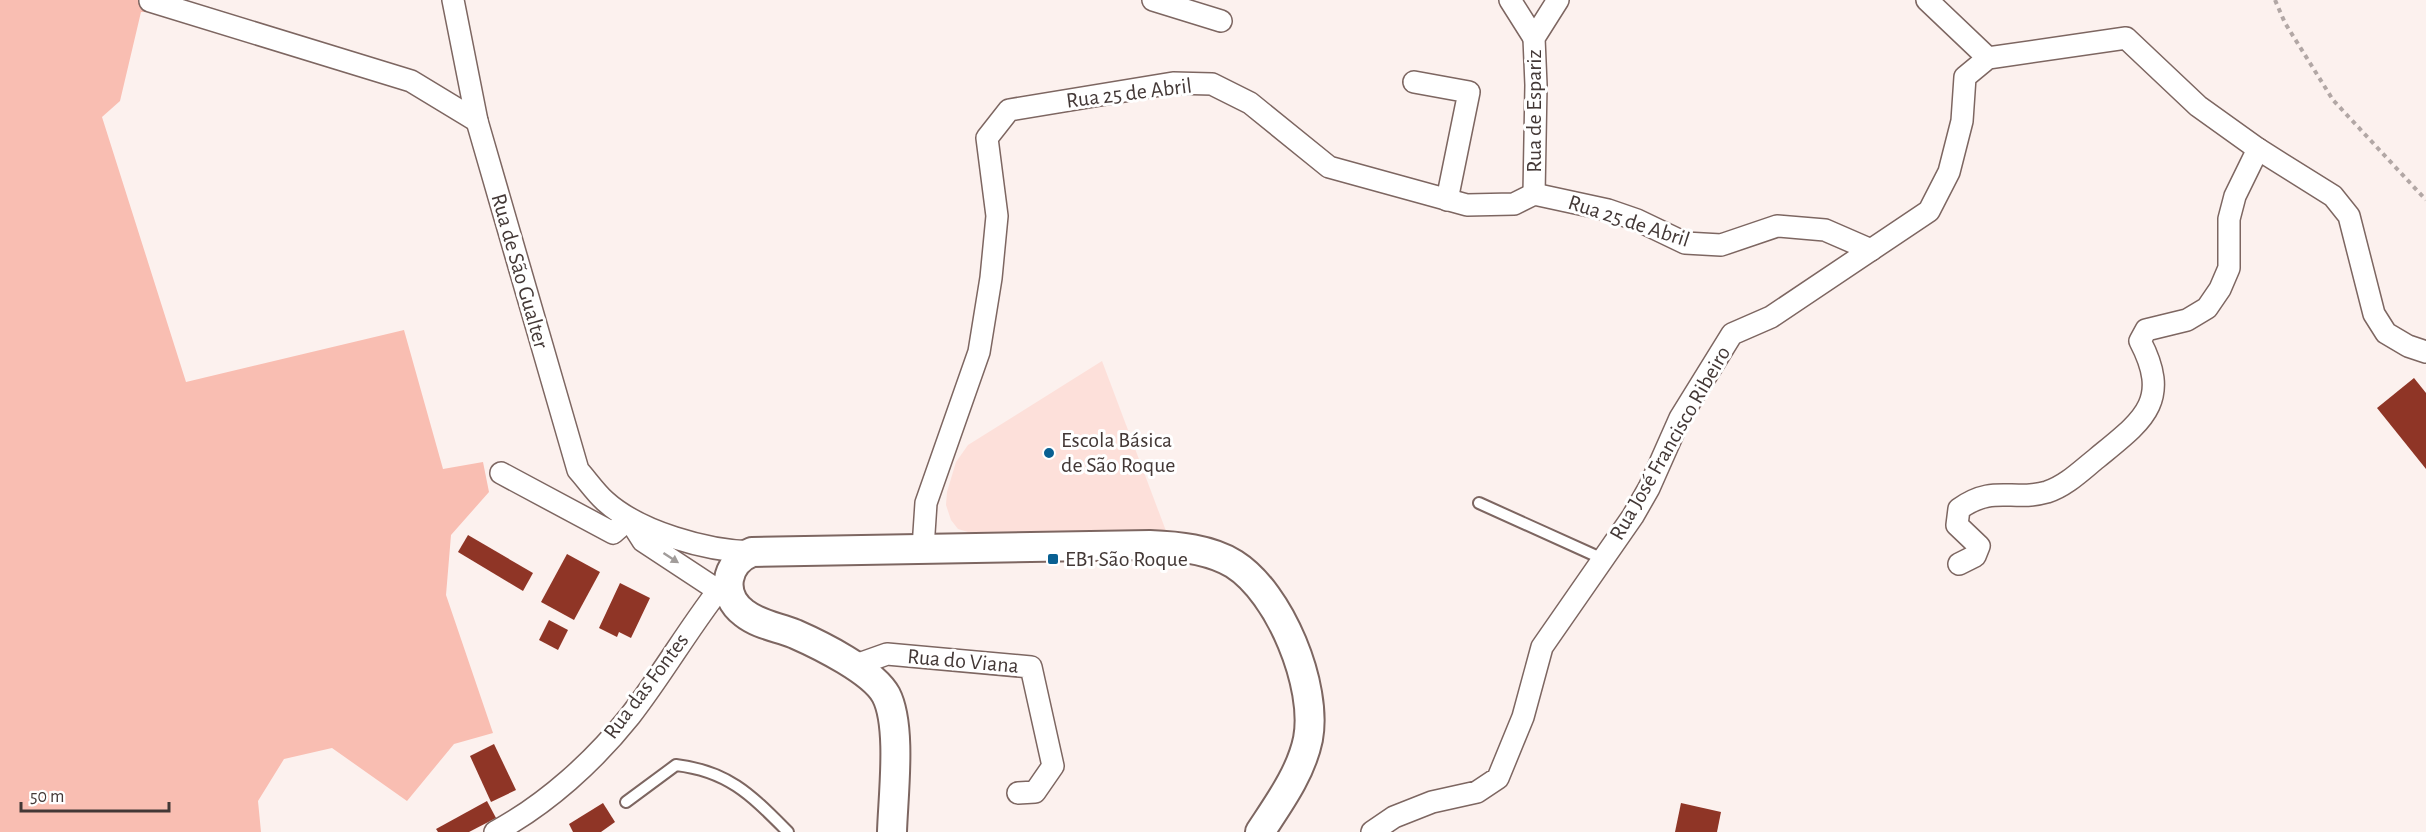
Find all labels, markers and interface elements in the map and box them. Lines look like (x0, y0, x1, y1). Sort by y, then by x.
street label: Rua de Espariz (1523, 49, 1545, 173)
street label: Rua 25 de Abril (1065, 74, 1193, 112)
street label: Rua de São Gualter (487, 191, 553, 351)
street label: Rua 25 de Abril (1565, 191, 1693, 251)
street label: Rua José Francisco Ribeiro (1606, 342, 1734, 544)
place label: Escola Básica de São Roque (1061, 429, 1175, 476)
marker: Escola Básica de São Roque (1042, 446, 1056, 460)
place label: EB1 São Roque (1065, 548, 1188, 570)
marker: EB1 São Roque (1046, 552, 1060, 566)
one-way arrow (662, 553, 679, 564)
street label: Rua das Fontes (599, 629, 693, 743)
street label: Rua do Viana (906, 645, 1020, 677)
scale bar (21, 775, 170, 813)
text: 50 m (30, 788, 64, 806)

